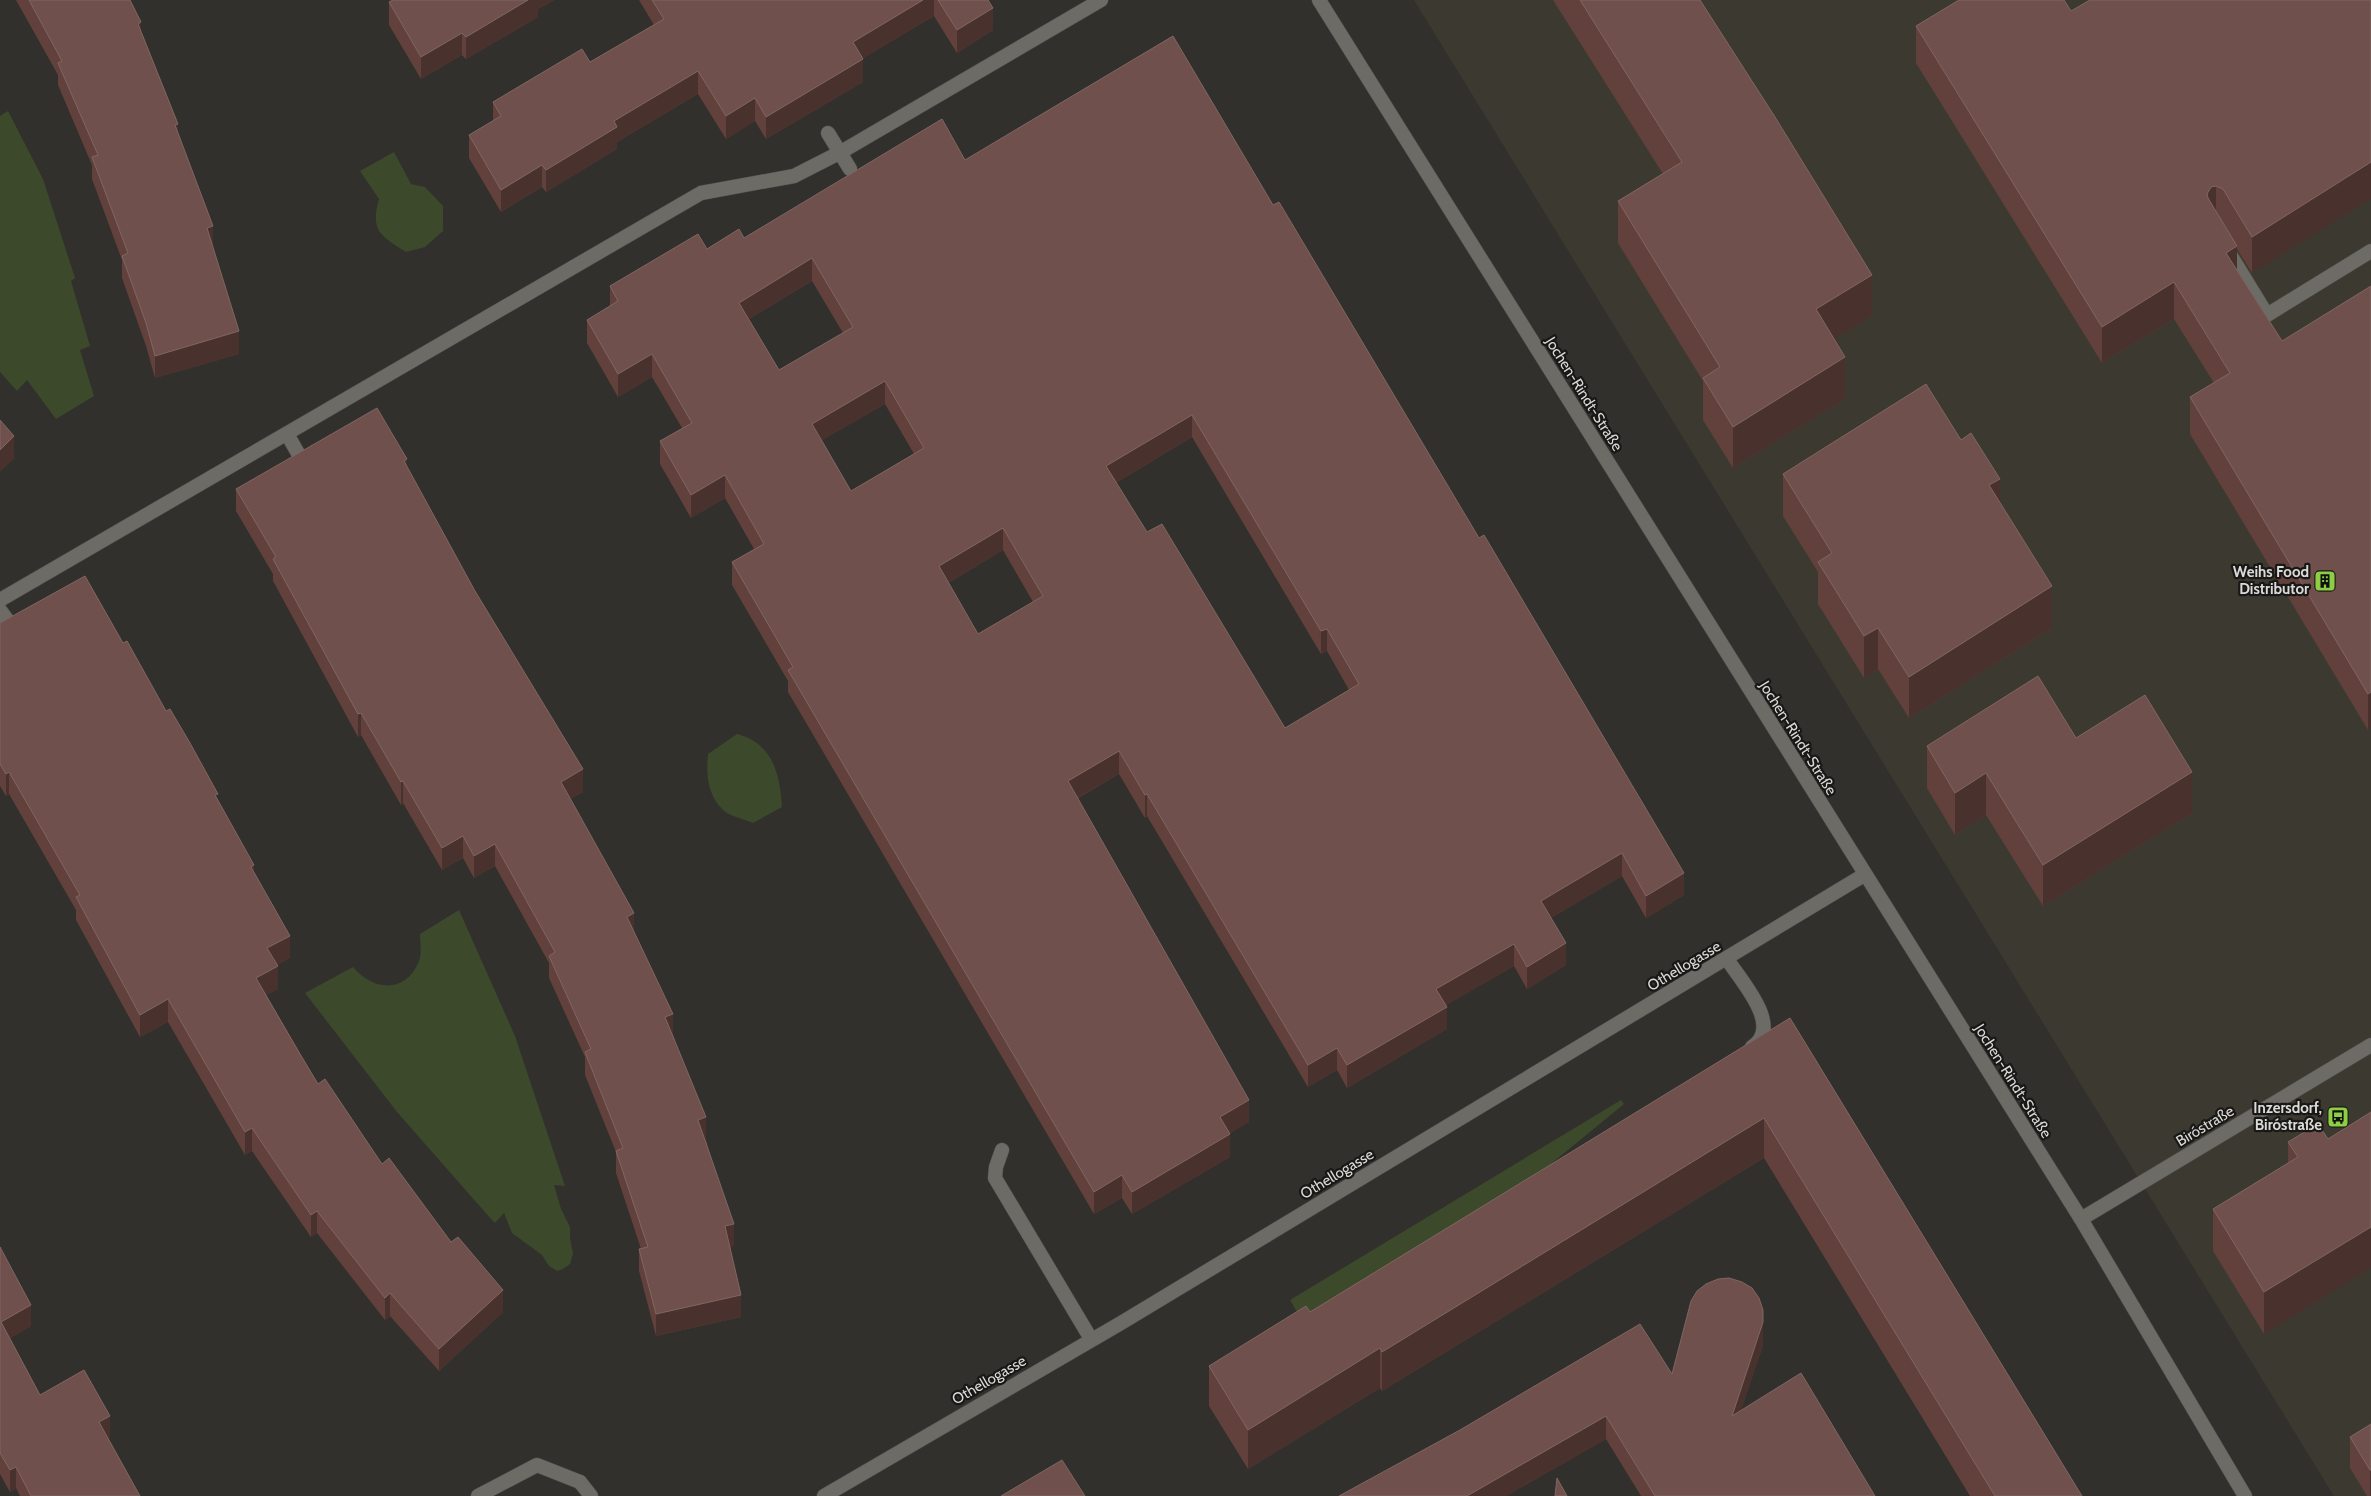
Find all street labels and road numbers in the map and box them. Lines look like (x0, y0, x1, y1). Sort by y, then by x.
street label: Jochen-Rindt-Straße (1541, 333, 1627, 455)
street label: Jochen-Rindt-Straße (1755, 677, 1841, 799)
street label: Othellogasse (1644, 937, 1724, 995)
street label: Jochen-Rindt-Straße (1970, 1020, 2056, 1142)
street label: Biróstraße (2173, 1102, 2237, 1150)
street label: Othellogasse (1297, 1145, 1377, 1203)
street label: Othellogasse (949, 1351, 1029, 1408)

